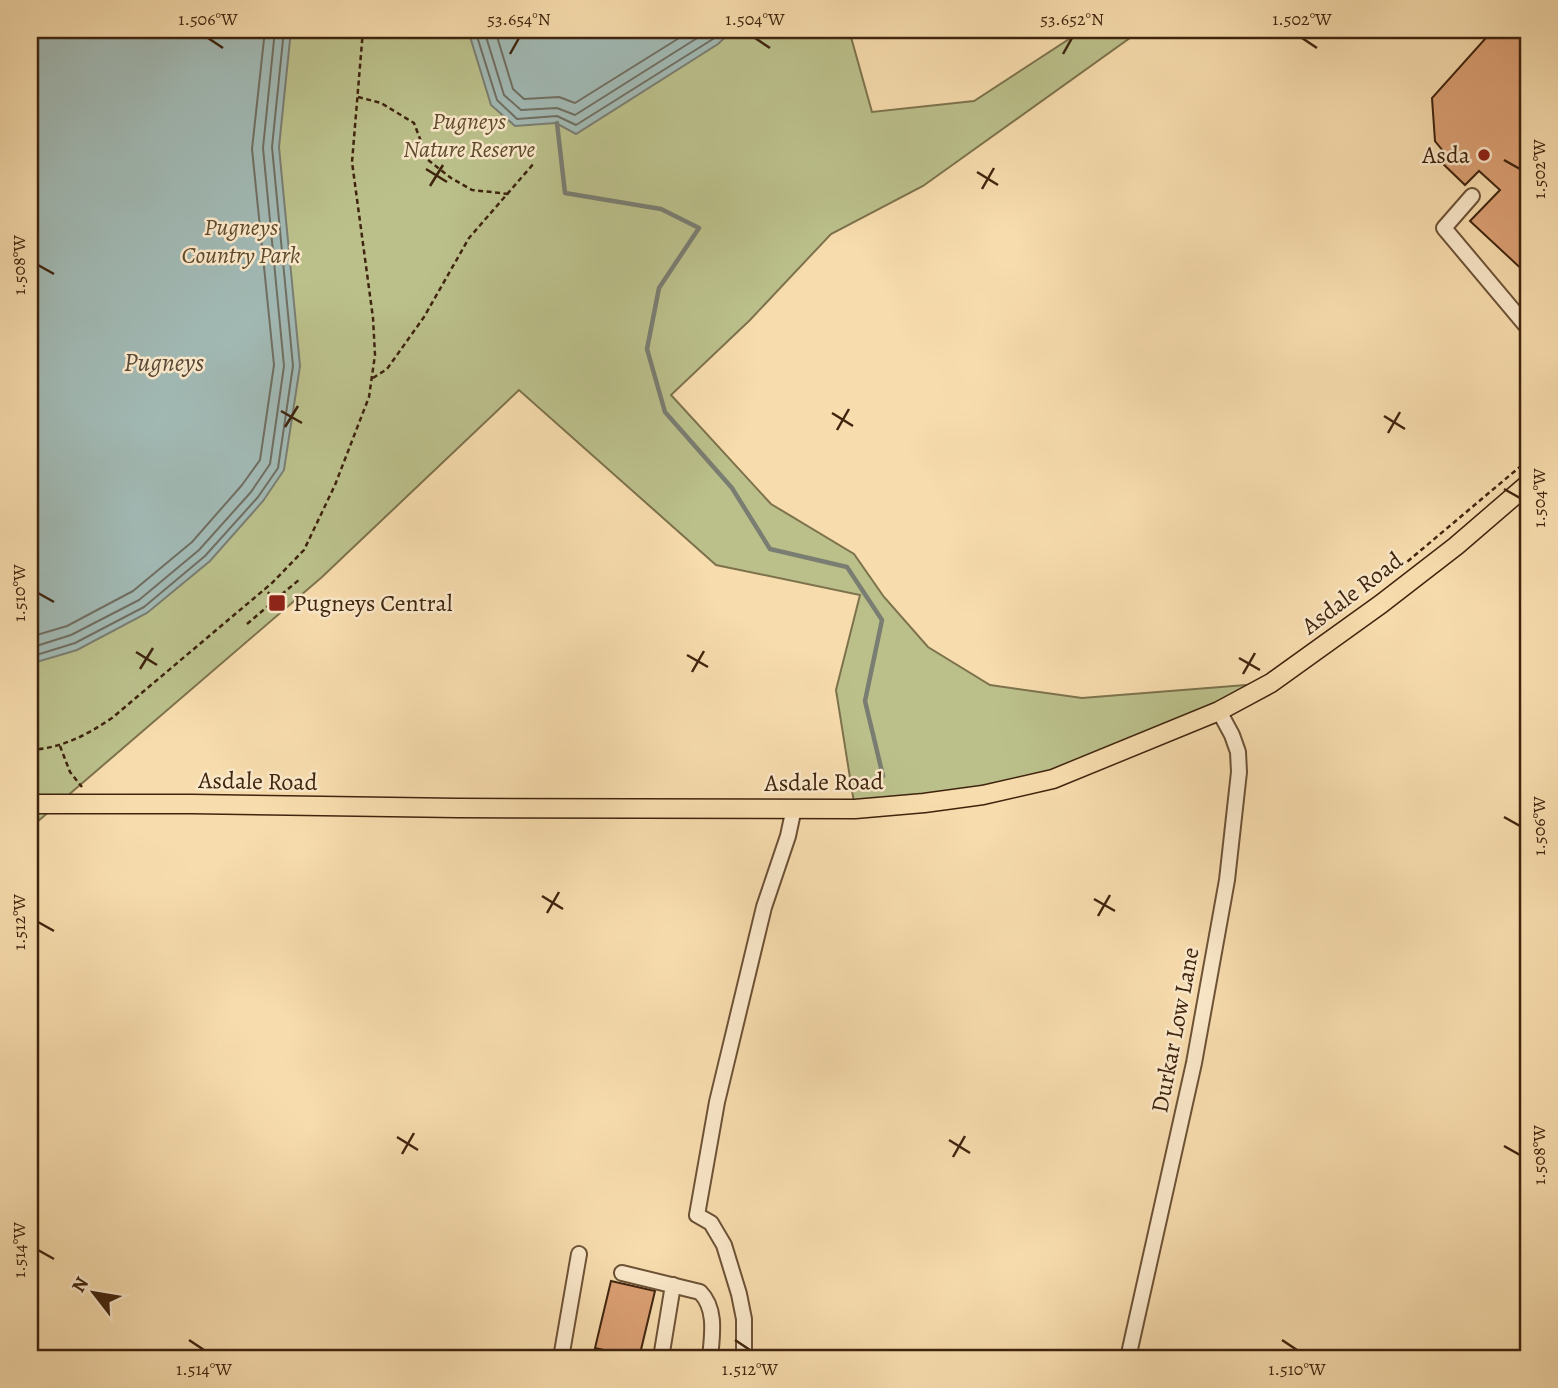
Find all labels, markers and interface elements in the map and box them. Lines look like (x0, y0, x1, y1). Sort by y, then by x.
text: 1.506°W (178, 7, 238, 31)
text: 53.654°N (487, 7, 551, 31)
text: 1.504°W (725, 7, 785, 31)
text: 53.652°N (1040, 7, 1104, 31)
text: 1.502°W (1272, 7, 1332, 31)
park label: Pugneys Nature Reserve (403, 105, 535, 165)
place label: Asda (1421, 139, 1471, 171)
text: 1.502°W (1527, 139, 1551, 199)
marker: Asda (1476, 147, 1492, 163)
park label: Pugneys Country Park (181, 211, 301, 271)
text: 1.508°W (7, 235, 31, 295)
water label: Pugneys (124, 345, 204, 380)
text: 1.504°W (1527, 468, 1551, 528)
street label: Asdale Road (1294, 544, 1409, 642)
text: 1.510°W (7, 564, 31, 622)
place label: Pugneys Central (293, 587, 453, 619)
marker: Pugneys Central (267, 593, 287, 613)
street label: Asdale Road (197, 764, 318, 798)
street label: Asdale Road (763, 765, 884, 799)
text: 1.506°W (1527, 796, 1551, 856)
text: 1.512°W (7, 894, 31, 950)
street label: Durkar Low Lane (1143, 944, 1207, 1116)
text: 1.508°W (1527, 1125, 1551, 1185)
text: 1.514°W (7, 1222, 31, 1278)
north arrow (60, 1258, 130, 1328)
text: N (66, 1272, 95, 1297)
text: 1.514°W (176, 1357, 232, 1381)
text: 1.512°W (722, 1357, 778, 1381)
text: 1.510°W (1268, 1357, 1326, 1381)

